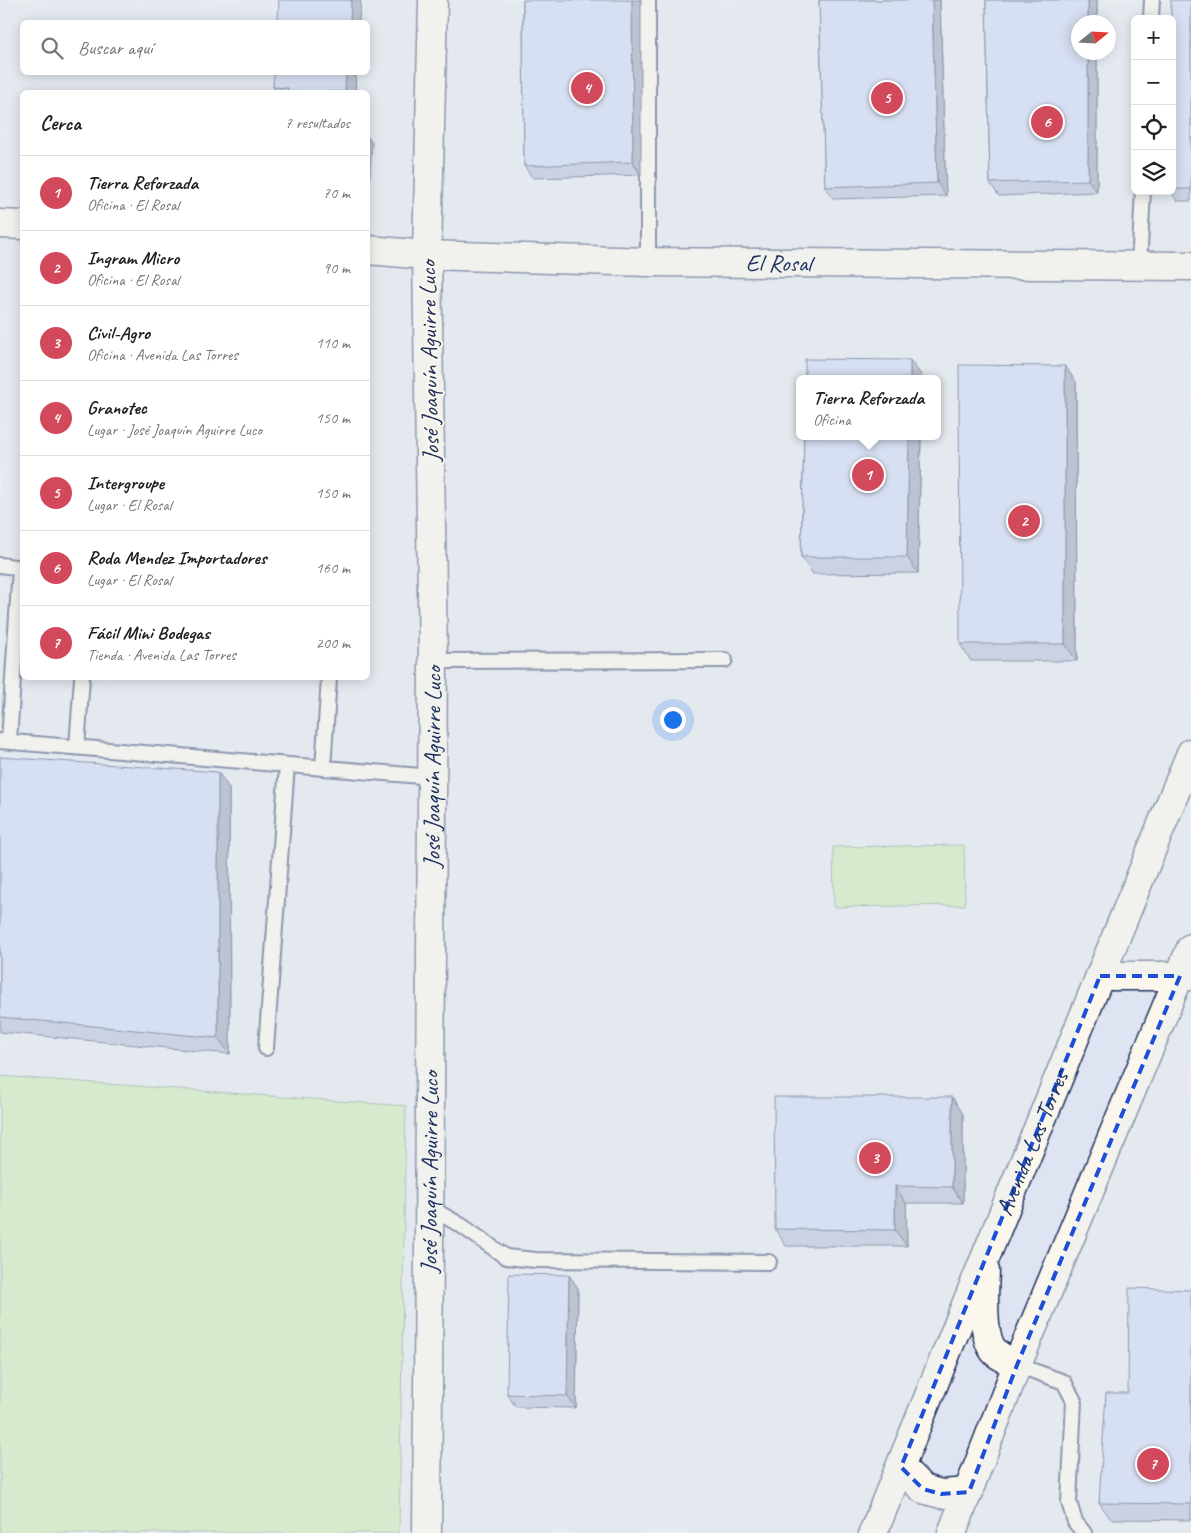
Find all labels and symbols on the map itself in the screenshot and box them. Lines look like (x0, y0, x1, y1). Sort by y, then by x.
north arrow (1071, 15, 1116, 60)
pin: 4 (571, 69, 603, 107)
pin: 5 (871, 79, 903, 117)
pin: 6 (1031, 103, 1063, 141)
street label: El Rosal (746, 248, 816, 278)
street label: José Joaquín Aguirre Luco (412, 258, 446, 463)
pin: 1 (852, 456, 884, 494)
pin: 2 (1008, 502, 1040, 540)
street label: José Joaquín Aguirre Luco (417, 664, 448, 869)
your location (660, 707, 686, 733)
street label: Avenida Las Torres (989, 1064, 1076, 1220)
street label: José Joaquín Aguirre Luco (414, 1069, 445, 1274)
pin: 3 (859, 1139, 891, 1177)
pin: 7 (1137, 1445, 1169, 1483)

